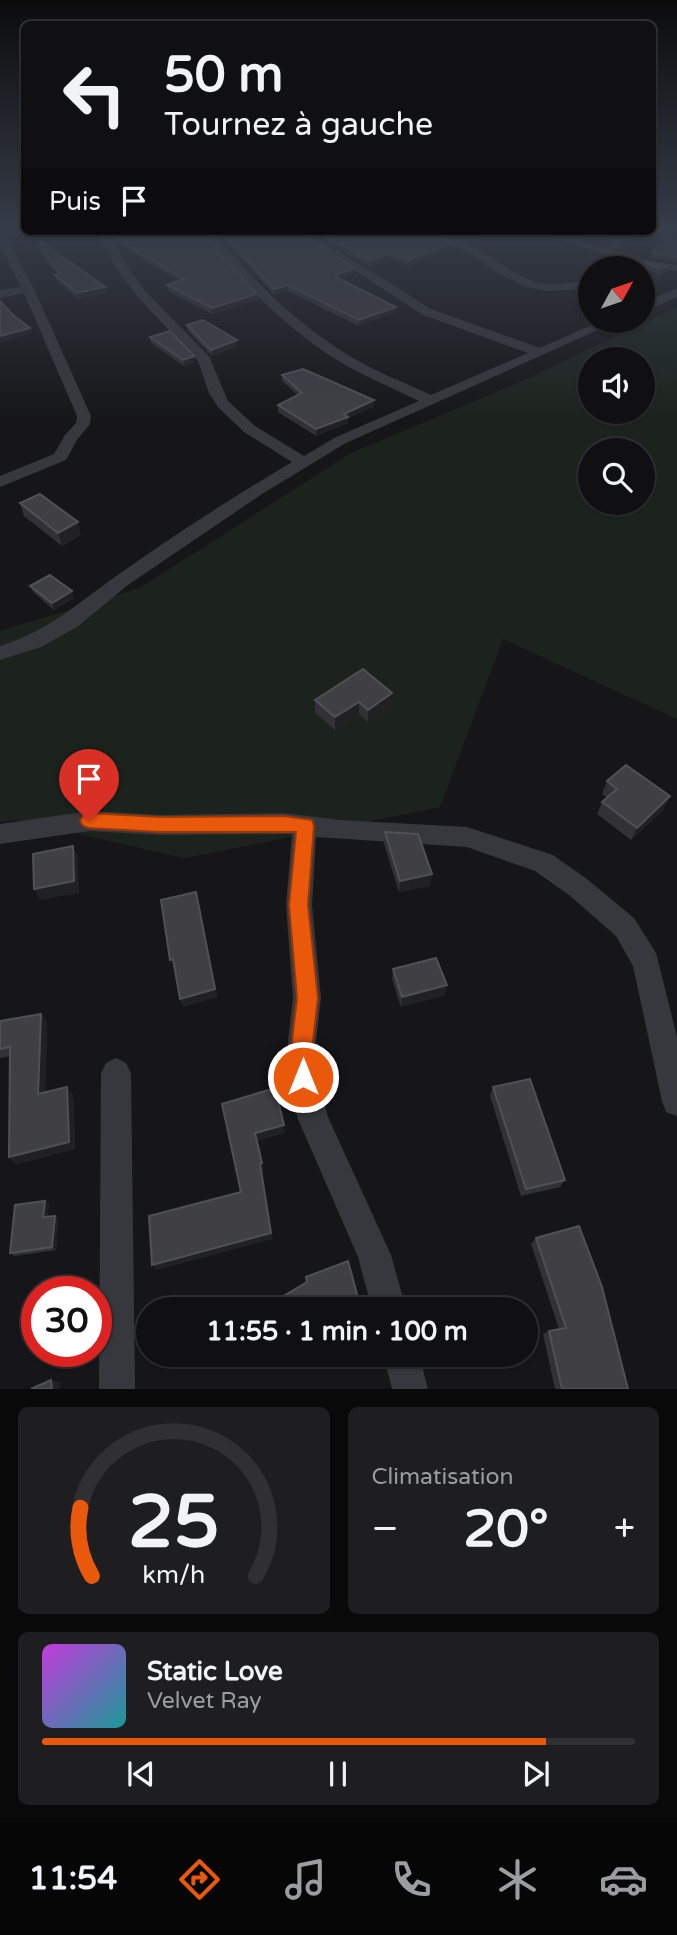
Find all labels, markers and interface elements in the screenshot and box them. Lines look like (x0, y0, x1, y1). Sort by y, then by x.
text: 50 m (164, 46, 283, 105)
icon: left (49, 49, 140, 140)
text: Tournez à gauche (164, 106, 433, 144)
icon: arrive (115, 182, 153, 220)
text: Puis (49, 186, 101, 217)
north arrow (578, 256, 654, 332)
map controls (578, 256, 655, 515)
button: sound (578, 347, 655, 424)
button: search (578, 438, 655, 515)
pin (59, 749, 119, 821)
icon: arrive (70, 760, 108, 798)
position arrow (266, 1040, 340, 1114)
speed limit sign: 30 (21, 1276, 112, 1367)
text: 11:55 · 1 min · 100 m (206, 1316, 468, 1347)
text: Climatisation (372, 1463, 513, 1491)
text: 25 (128, 1480, 219, 1568)
text: 20° (464, 1498, 549, 1561)
text: − (372, 1506, 399, 1552)
text: + (614, 1506, 635, 1552)
text: km/h (142, 1560, 205, 1590)
text: Static Love (147, 1656, 283, 1687)
text: Velvet Ray (147, 1687, 262, 1715)
icon: previous (122, 1755, 160, 1793)
icon: pause (319, 1755, 357, 1793)
icon: next (517, 1755, 555, 1793)
icon: directions (175, 1855, 224, 1904)
icon: music (281, 1855, 330, 1904)
icon: phone (387, 1855, 436, 1904)
icon: climate (493, 1855, 542, 1904)
icon: car (599, 1855, 648, 1904)
text: 11:54 (29, 1860, 117, 1898)

